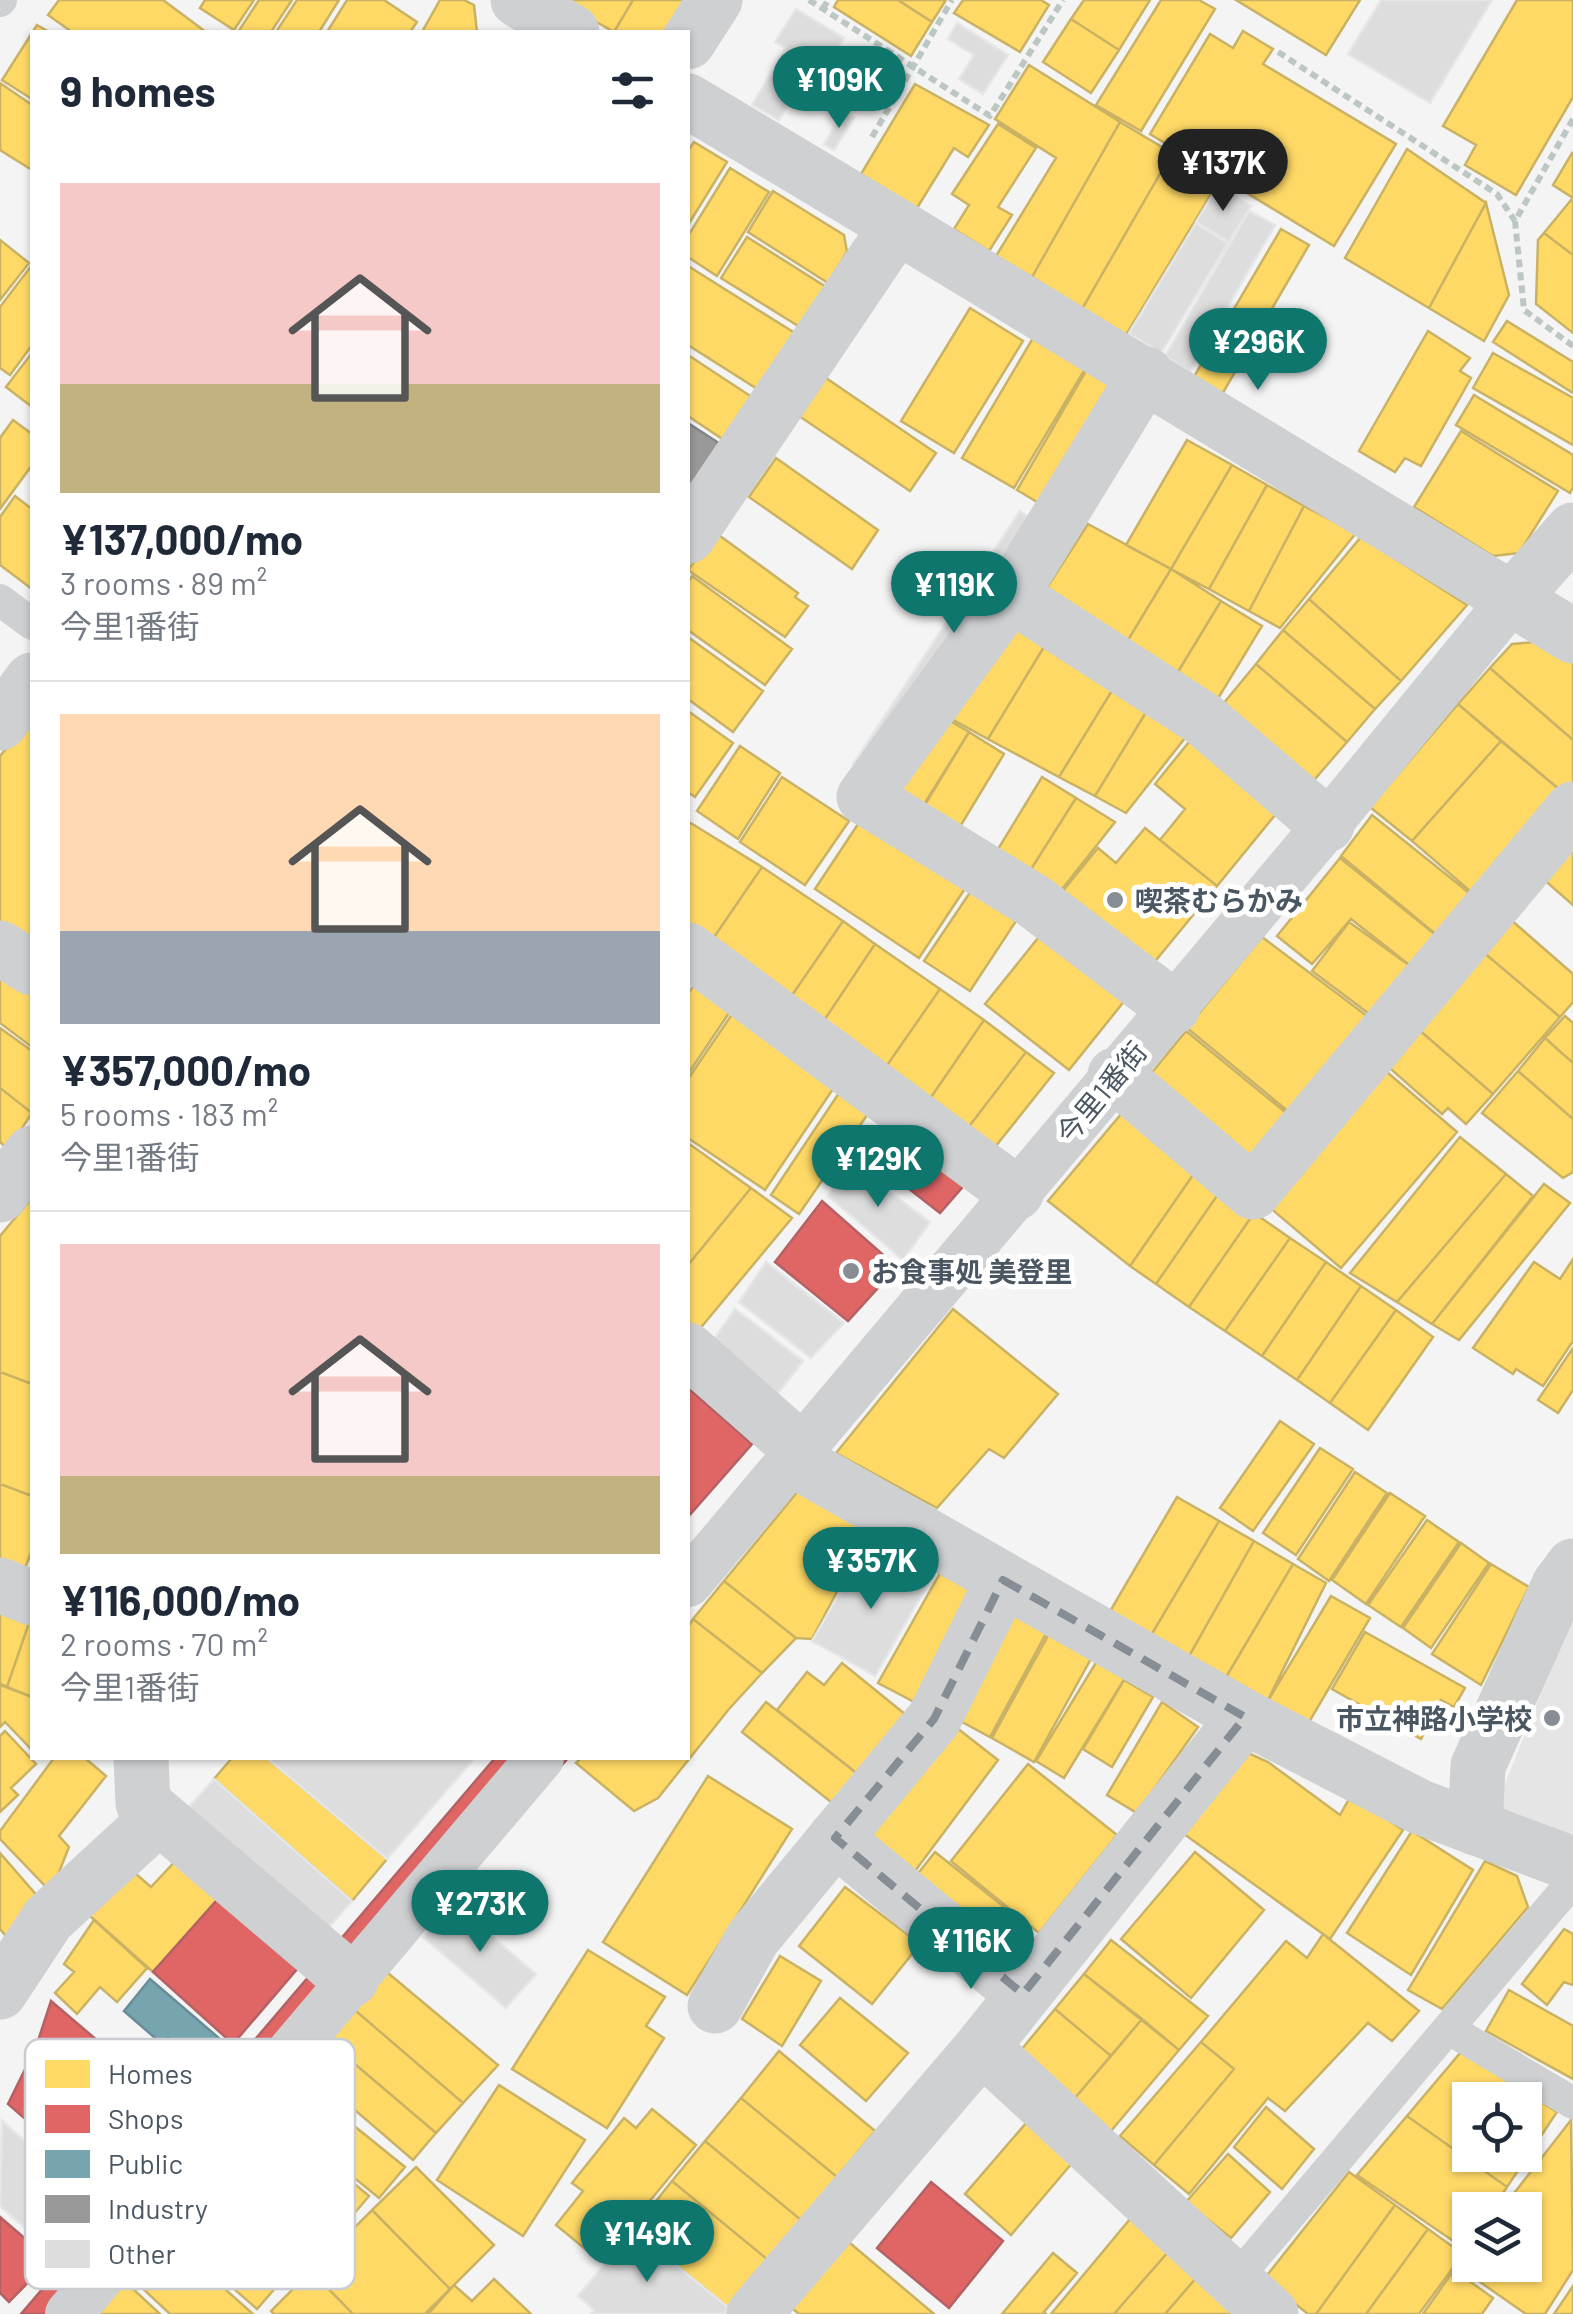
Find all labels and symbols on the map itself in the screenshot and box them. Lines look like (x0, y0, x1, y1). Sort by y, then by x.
pin: ¥109K (769, 46, 909, 131)
pin: ¥137K (1153, 129, 1293, 214)
pin: ¥296K (1188, 308, 1328, 393)
pin: ¥119K (884, 551, 1024, 636)
place label: 喫茶むらかみ (1135, 883, 1303, 917)
marker: 喫茶むらかみ (1104, 889, 1126, 911)
street label: 今里1番街 (1049, 1034, 1153, 1150)
pin: ¥129K (808, 1125, 948, 1210)
place label: お食事処 美登里 (871, 1254, 1073, 1288)
marker: お食事処 美登里 (840, 1260, 862, 1282)
pin: ¥357K (801, 1527, 941, 1612)
place label: 市立神路小学校 (1336, 1701, 1532, 1735)
marker: 市立神路小学校 (1541, 1707, 1563, 1729)
pin: ¥273K (410, 1870, 550, 1955)
pin: ¥116K (901, 1907, 1041, 1992)
legend (25, 2039, 355, 2289)
text: Homes (108, 2056, 193, 2090)
text: Shops (108, 2101, 183, 2135)
text: Public (108, 2146, 183, 2180)
text: Industry (108, 2191, 208, 2225)
pin: ¥149K (577, 2200, 717, 2285)
text: Other (108, 2236, 176, 2270)

